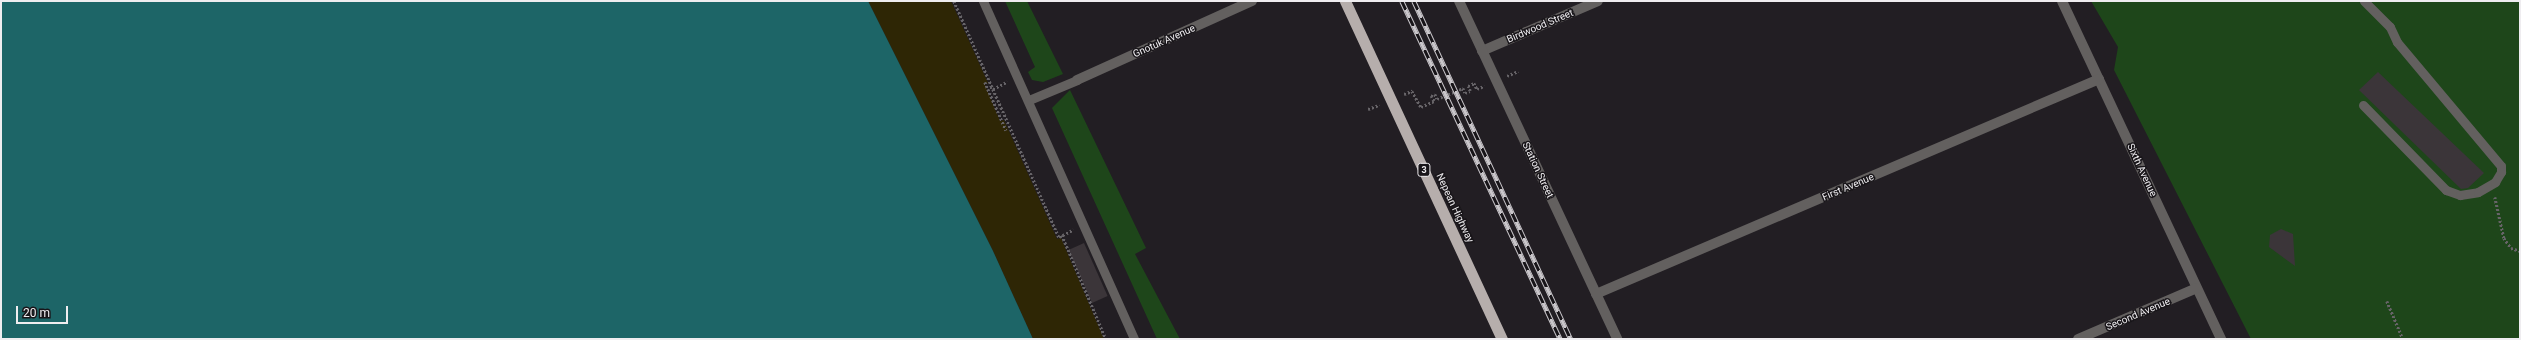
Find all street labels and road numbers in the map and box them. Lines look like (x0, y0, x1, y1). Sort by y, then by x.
street label: Birdwood Street (1505, 7, 1575, 45)
street label: Gnotuk Avenue (1131, 22, 1197, 60)
street label: Station Street (1520, 140, 1556, 200)
street label: Sixth Avenue (2124, 142, 2160, 198)
road number: 3 (1417, 163, 1431, 177)
street label: Nepean Highway (1434, 171, 1476, 245)
street label: First Avenue (1820, 171, 1876, 203)
street label: Second Avenue (2104, 295, 2172, 333)

